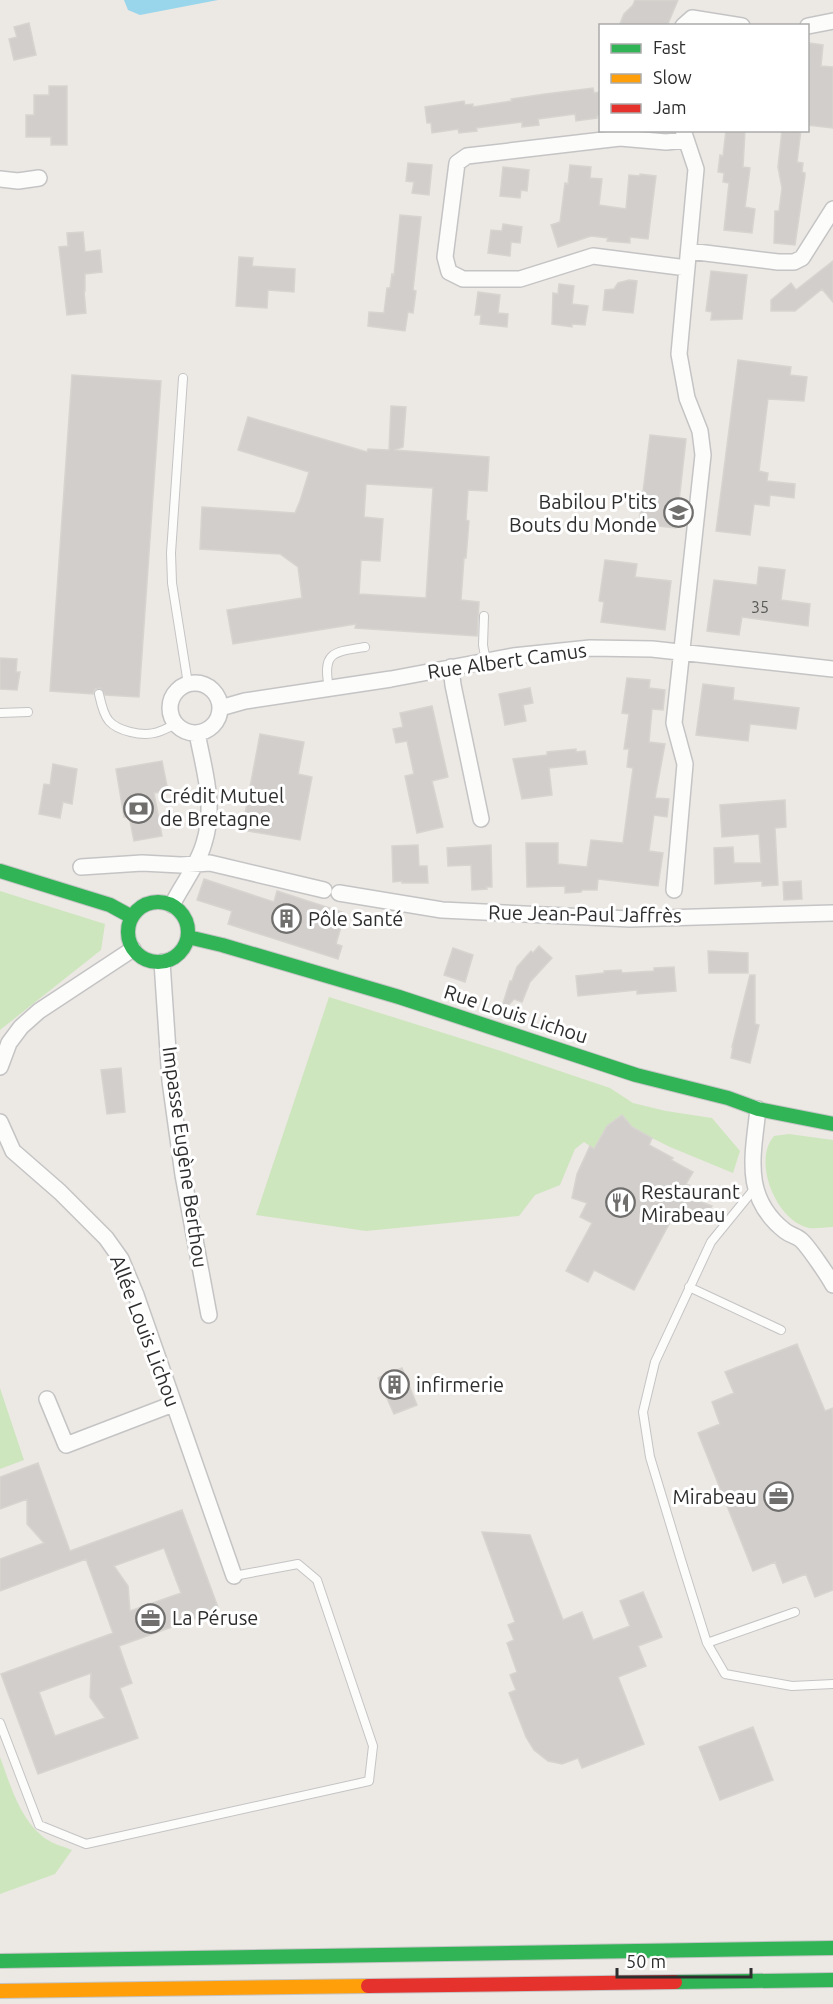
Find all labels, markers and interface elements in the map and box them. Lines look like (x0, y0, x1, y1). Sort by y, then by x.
legend (599, 24, 809, 132)
text: Fast (653, 37, 686, 57)
text: Slow (653, 67, 692, 87)
text: Jam (653, 97, 687, 117)
place label: Babilou P'tits Bouts du Monde (509, 490, 657, 536)
school or university icon: Babilou P'tits Bouts du Monde (662, 497, 694, 529)
house number: 35 (751, 598, 769, 616)
street label: Rue Albert Camus (426, 638, 588, 683)
place label: Crédit Mutuel de Bretagne (160, 784, 284, 830)
bank icon: Crédit Mutuel de Bretagne (123, 792, 155, 824)
street label: Rue Jean-Paul Jaffrès (488, 900, 682, 927)
building icon: Pôle Santé (271, 903, 303, 935)
place label: Pôle Santé (308, 907, 403, 930)
street label: Rue Louis Lichou (441, 979, 591, 1048)
street label: Impasse Eugène Berthou (159, 1045, 212, 1269)
place label: Restaurant Mirabeau (641, 1180, 740, 1226)
restaurant icon: Restaurant Mirabeau (604, 1187, 636, 1219)
street label: Allée Louis Lichou (106, 1252, 185, 1410)
building icon: infirmerie (379, 1369, 411, 1401)
place label: infirmerie (416, 1373, 504, 1396)
office icon: Mirabeau (762, 1481, 794, 1513)
place label: Mirabeau (672, 1485, 757, 1508)
office icon: La Péruse (135, 1602, 167, 1634)
place label: La Péruse (172, 1606, 258, 1629)
scale bar (617, 1941, 750, 1979)
text: 50 m (626, 1951, 666, 1971)

